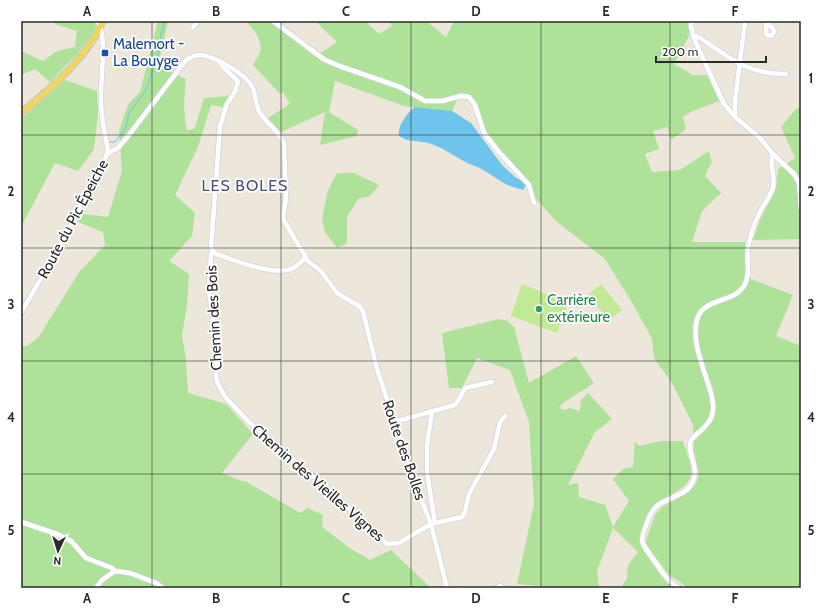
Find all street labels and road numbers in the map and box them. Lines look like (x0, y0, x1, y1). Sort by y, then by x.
street label: Route du Pic Épeiche (33, 156, 112, 282)
street label: Chemin des Bois (202, 265, 226, 371)
street label: Route des Bolles (378, 398, 430, 502)
street label: Chemin des Vieilles Vignes (248, 421, 388, 545)

